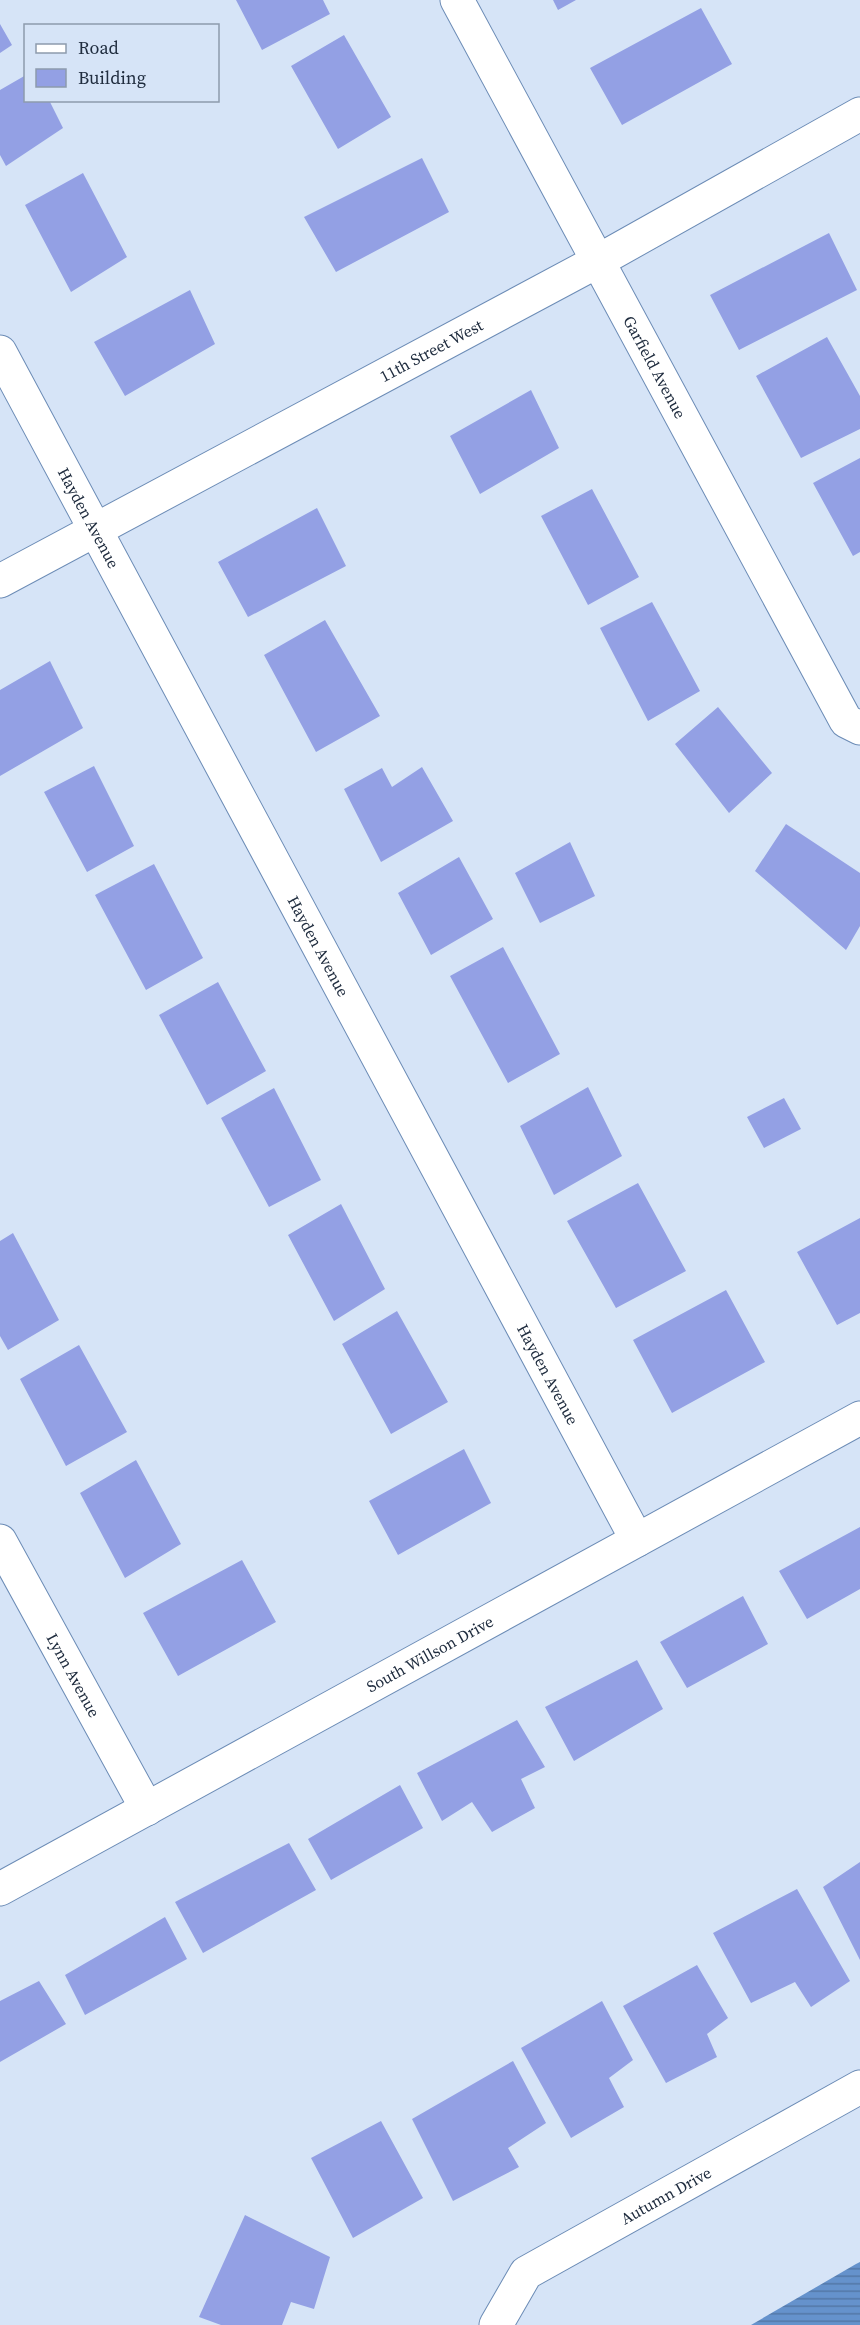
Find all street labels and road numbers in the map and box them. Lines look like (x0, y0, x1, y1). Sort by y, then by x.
street label: Garfield Avenue (618, 312, 692, 422)
street label: 11th Street West (376, 313, 487, 387)
street label: Hayden Avenue (53, 463, 125, 572)
street label: Hayden Avenue (282, 892, 355, 1000)
street label: Hayden Avenue (512, 1320, 584, 1429)
street label: South Willson Drive (362, 1610, 497, 1697)
street label: Lynn Avenue (42, 1629, 106, 1721)
street label: Autumn Drive (616, 2161, 715, 2229)

